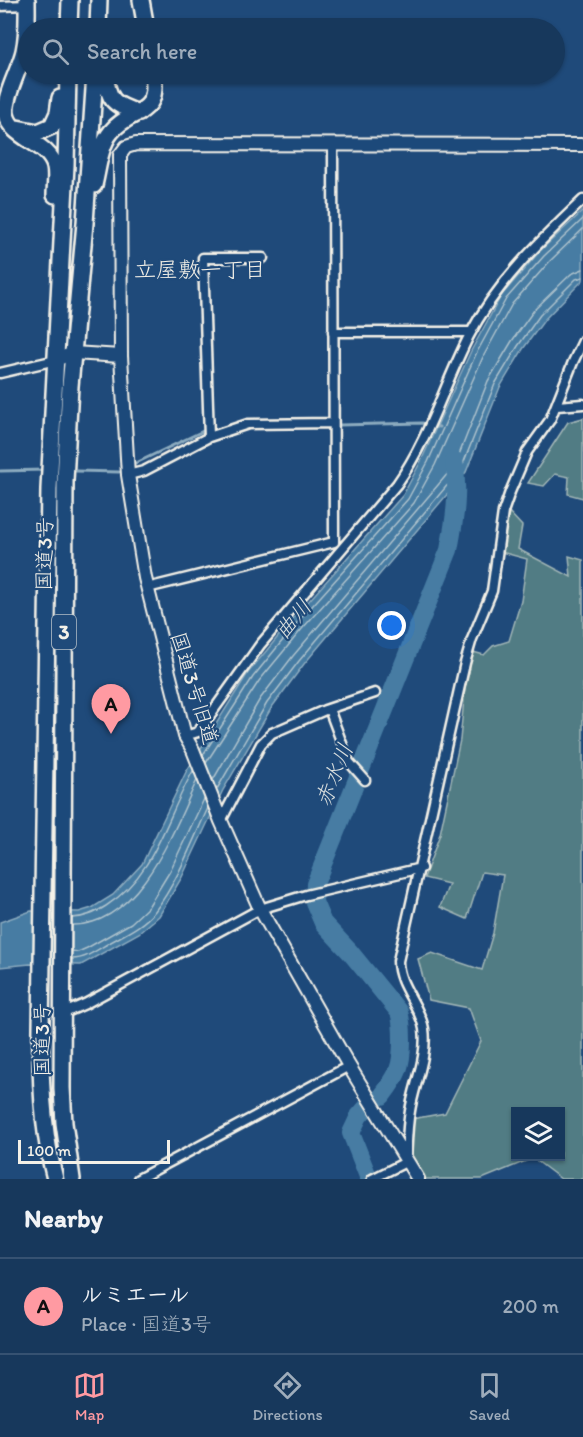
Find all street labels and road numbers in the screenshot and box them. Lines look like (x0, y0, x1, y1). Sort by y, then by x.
street label: 国道3号 (31, 517, 57, 591)
road number: 3 (52, 615, 76, 649)
street label: 国道3号旧道 (166, 629, 224, 747)
street label: 国道3号 (29, 1003, 54, 1077)

